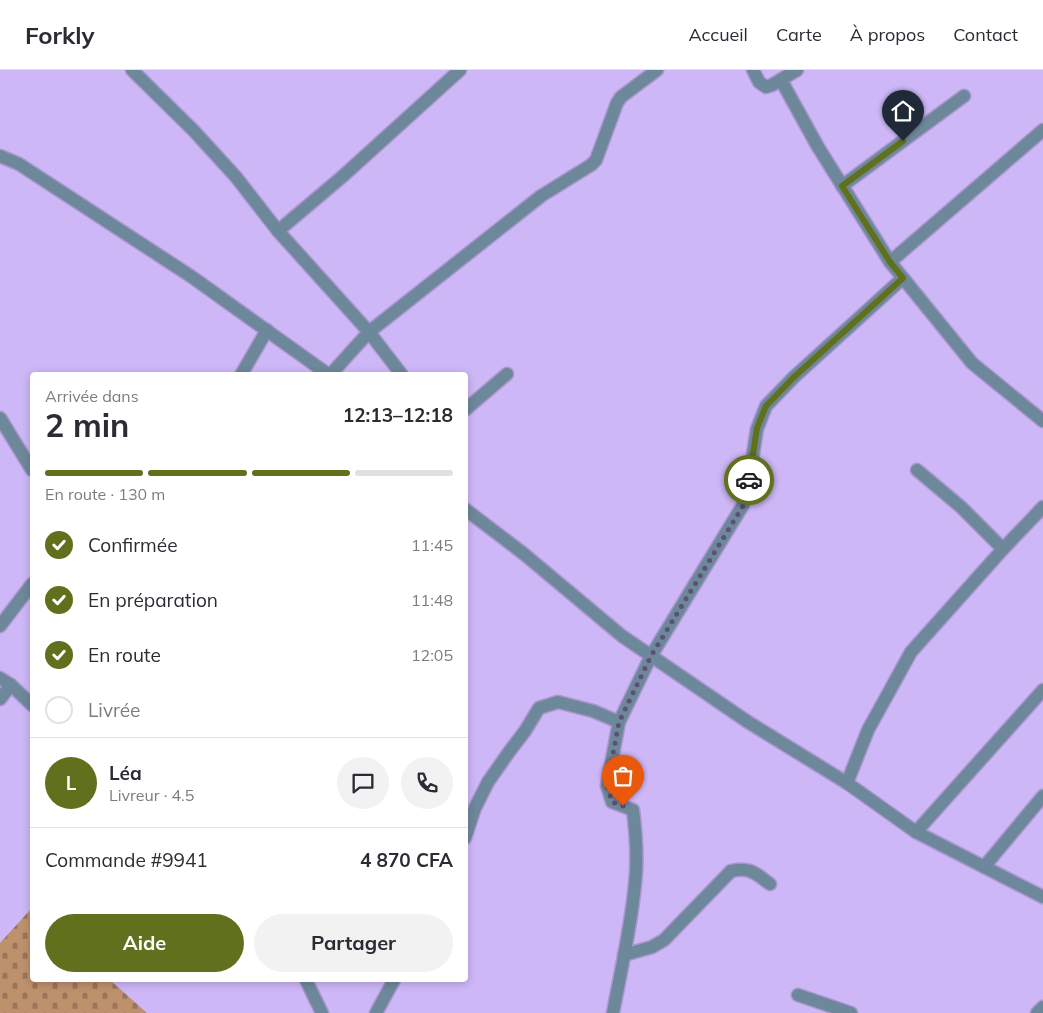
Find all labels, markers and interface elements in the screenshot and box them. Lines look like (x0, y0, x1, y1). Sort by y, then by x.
text: Forkly (25, 20, 94, 50)
text: Accueil (688, 23, 748, 46)
text: Carte (776, 23, 822, 46)
text: À propos (850, 23, 925, 46)
text: Contact (953, 23, 1018, 46)
pin (882, 90, 924, 141)
icon: home (889, 97, 917, 125)
text: Arrivée dans (45, 386, 139, 406)
text: 12:13–12:18 (343, 403, 453, 427)
text: 2 min (45, 405, 129, 445)
courier (724, 455, 774, 505)
icon: car (735, 466, 763, 494)
text: En route · 130 m (45, 484, 165, 504)
icon: check (45, 531, 73, 559)
text: Confirmée (88, 533, 177, 557)
text: 11:45 (411, 535, 453, 555)
icon: check (45, 586, 73, 614)
text: En préparation (88, 588, 218, 612)
text: 11:48 (411, 590, 453, 610)
icon: check (45, 641, 73, 669)
text: En route (88, 643, 161, 667)
text: 12:05 (411, 645, 453, 665)
text: Livrée (88, 698, 140, 722)
pin (602, 755, 644, 806)
button: chat (337, 757, 389, 809)
button: phone (401, 757, 453, 809)
text: Léa (109, 761, 142, 785)
icon: bag (609, 762, 637, 790)
text: L (66, 771, 76, 795)
text: Livreur · 4.5 (109, 785, 194, 805)
text: Commande #9941 (45, 848, 208, 872)
text: 4 870 CFA (360, 848, 453, 872)
button: Aide (45, 914, 244, 972)
button: Partager (254, 914, 453, 972)

